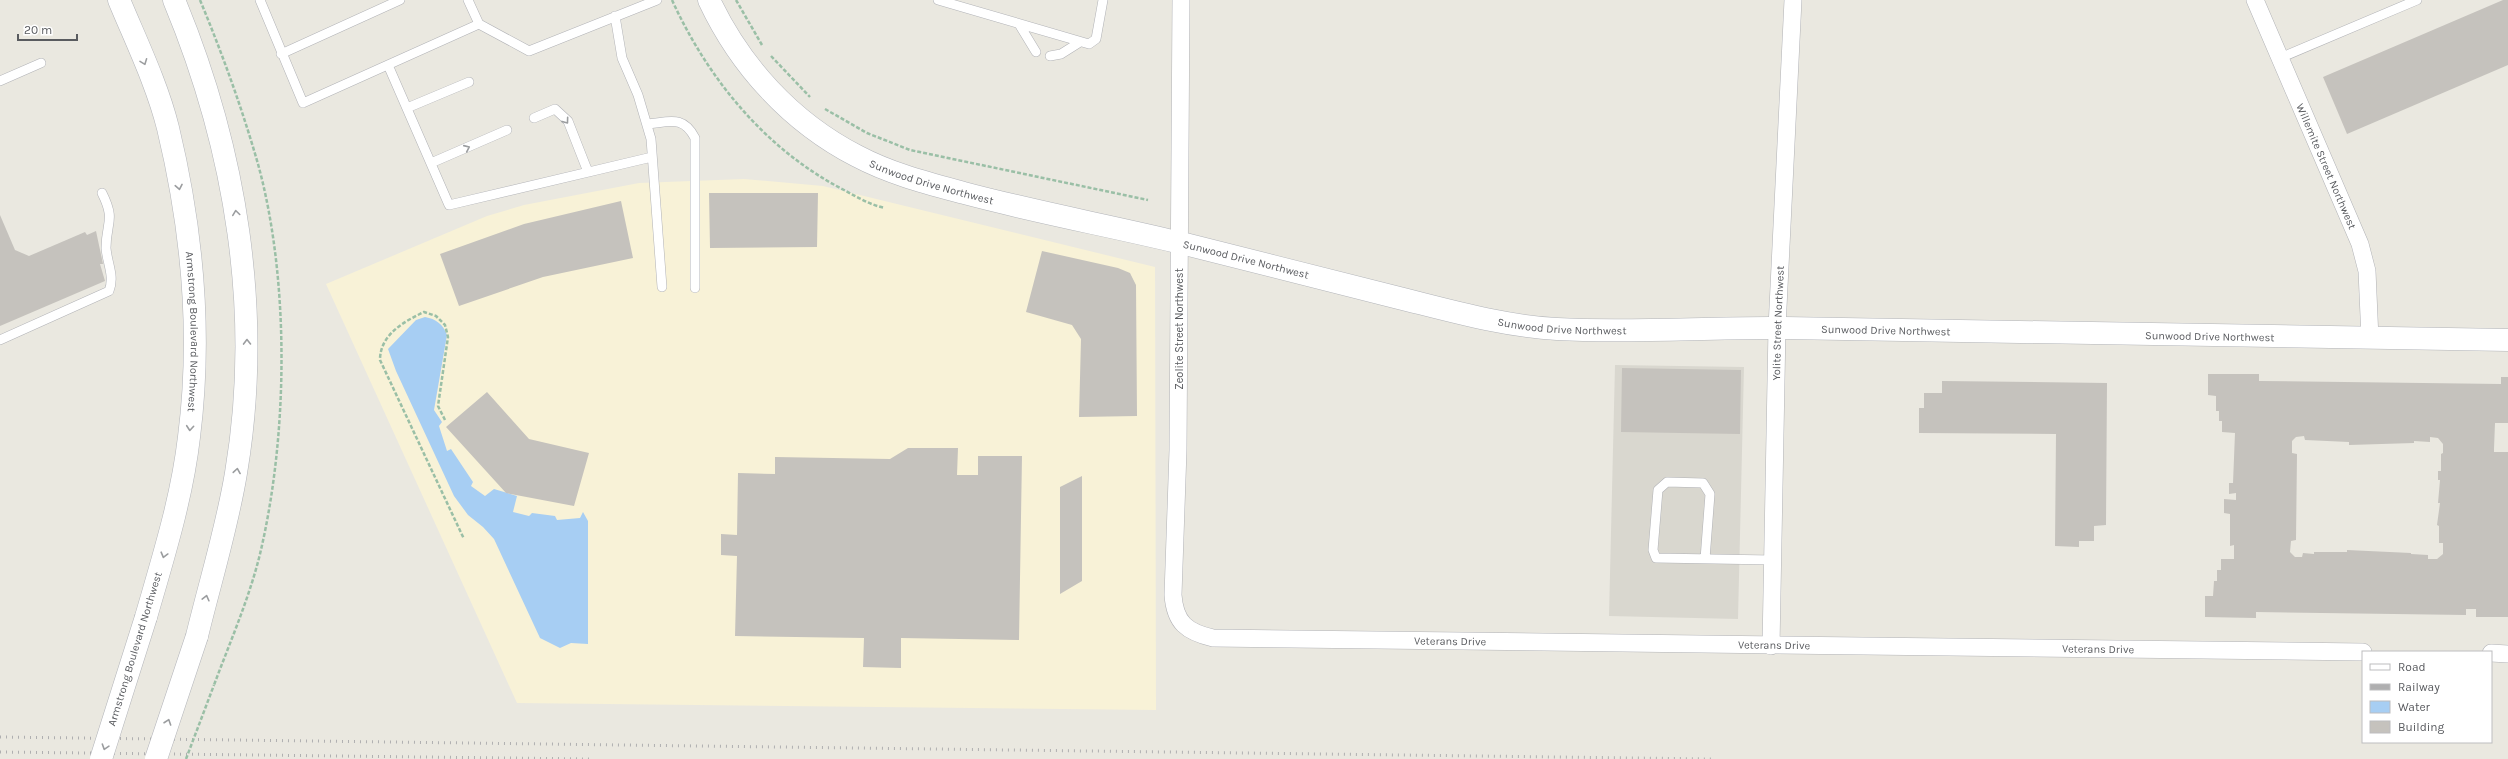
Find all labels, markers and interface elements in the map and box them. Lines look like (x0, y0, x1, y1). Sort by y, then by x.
scale bar (18, 16, 77, 42)
text: 20 m (24, 23, 52, 37)
one-way arrow (140, 58, 148, 65)
street label: Willemite Street Northwest (2294, 101, 2359, 231)
one-way arrow (561, 117, 568, 124)
one-way arrow (462, 145, 470, 153)
street label: Sunwood Drive Northwest (867, 156, 995, 207)
one-way arrow (175, 184, 183, 190)
one-way arrow (232, 210, 241, 216)
street label: Sunwood Drive Northwest (1182, 237, 1310, 281)
street label: Armstrong Boulevard Northwest (183, 251, 201, 413)
street label: Yolite Street Northwest (1770, 265, 1787, 381)
street label: Zeolite Street Northwest (1173, 268, 1186, 390)
street label: Sunwood Drive Northwest (1497, 315, 1627, 337)
street label: Sunwood Drive Northwest (1821, 322, 1951, 338)
street label: Sunwood Drive Northwest (2145, 329, 2275, 344)
one-way arrow (243, 339, 251, 345)
one-way arrow (186, 425, 195, 431)
one-way arrow (232, 468, 241, 474)
one-way arrow (160, 551, 169, 558)
street label: Armstrong Boulevard Northwest (105, 570, 165, 728)
one-way arrow (202, 595, 210, 601)
street label: Veterans Drive (1414, 634, 1487, 648)
street label: Veterans Drive (1738, 638, 1811, 652)
street label: Veterans Drive (2062, 642, 2135, 656)
legend (2362, 651, 2492, 743)
text: Road (2398, 660, 2426, 674)
text: Railway (2398, 680, 2440, 694)
text: Water (2398, 700, 2431, 714)
one-way arrow (163, 719, 172, 726)
text: Building (2398, 720, 2445, 734)
one-way arrow (101, 743, 110, 750)

